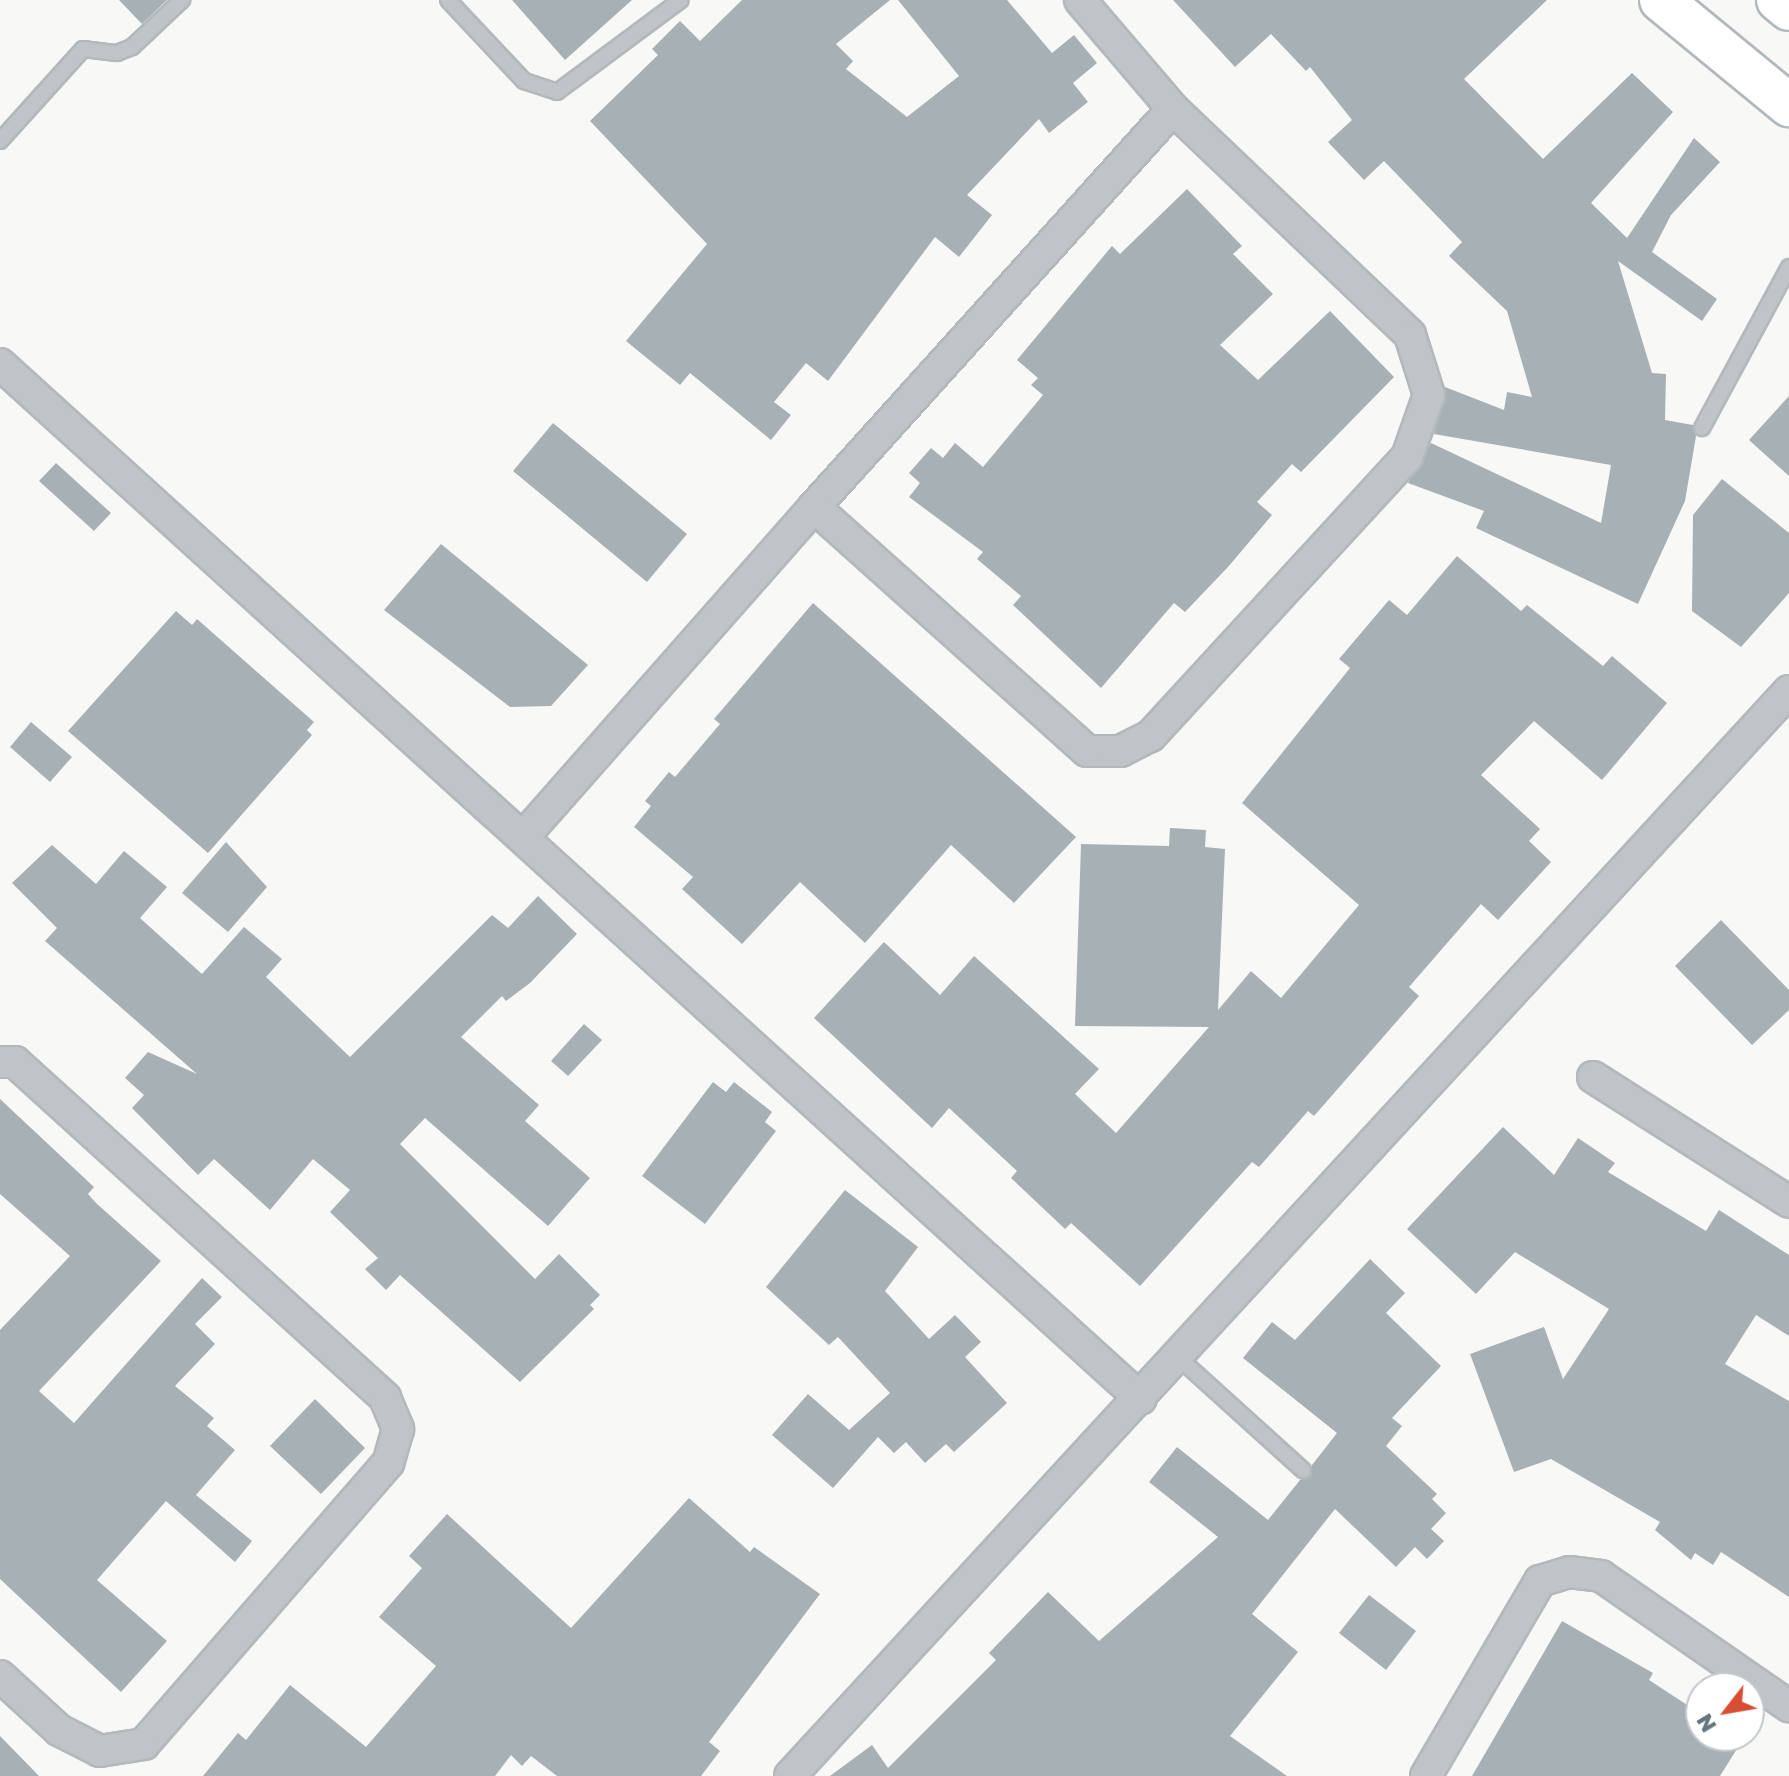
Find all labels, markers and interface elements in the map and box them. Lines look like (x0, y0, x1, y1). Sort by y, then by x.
north arrow (1685, 1672, 1765, 1752)
text: N (1690, 1709, 1722, 1738)

